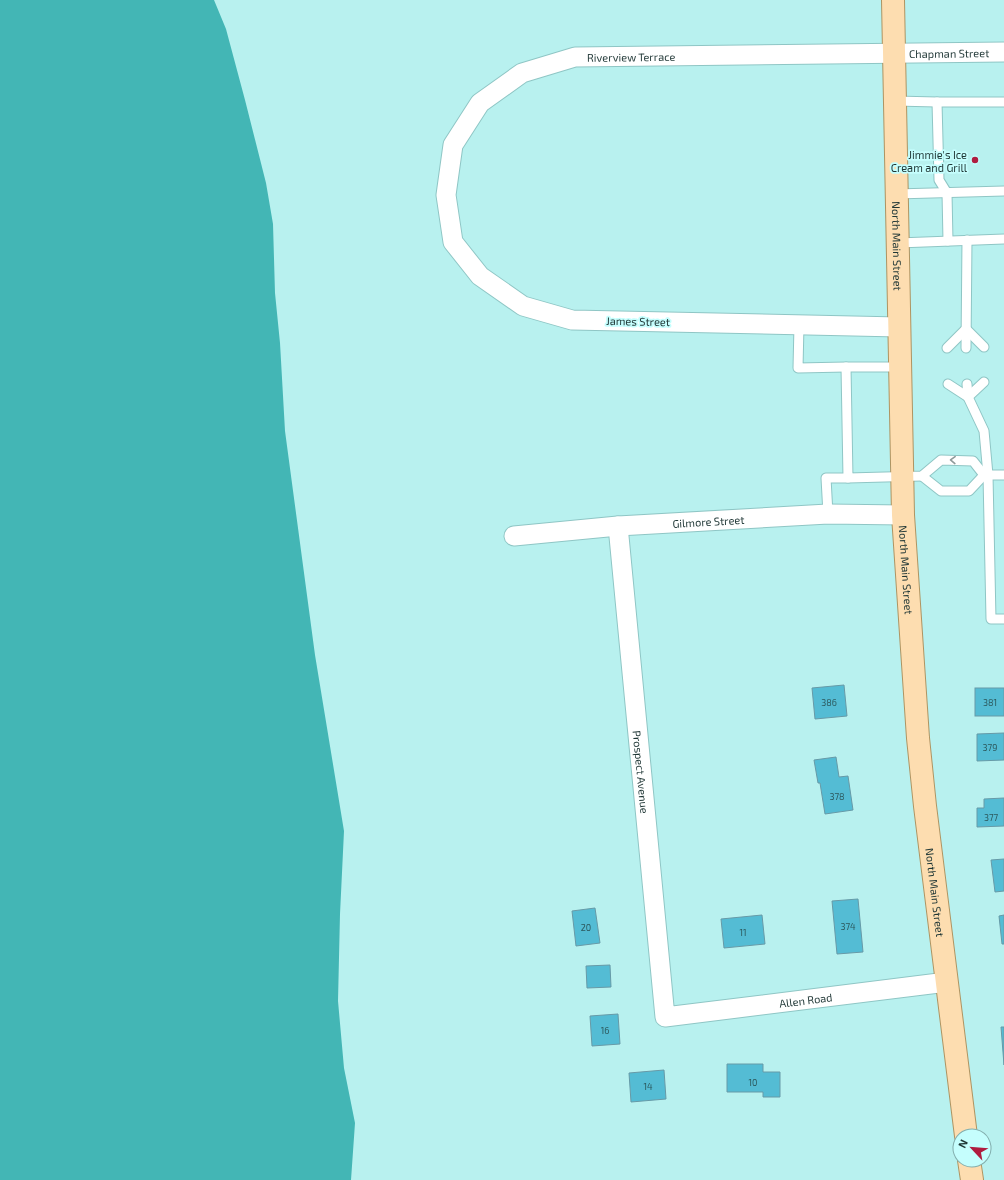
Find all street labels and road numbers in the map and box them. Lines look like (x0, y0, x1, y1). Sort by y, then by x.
street label: Chapman Street (909, 46, 989, 60)
street label: Riverview Terrace (587, 49, 676, 63)
street label: North Main Street (890, 201, 905, 291)
street label: James Street (606, 314, 670, 328)
street label: Gilmore Street (672, 512, 745, 529)
street label: North Main Street (897, 525, 916, 615)
street label: Prospect Avenue (631, 730, 652, 814)
street label: North Main Street (924, 847, 948, 938)
street label: Allen Road (778, 990, 833, 1009)

